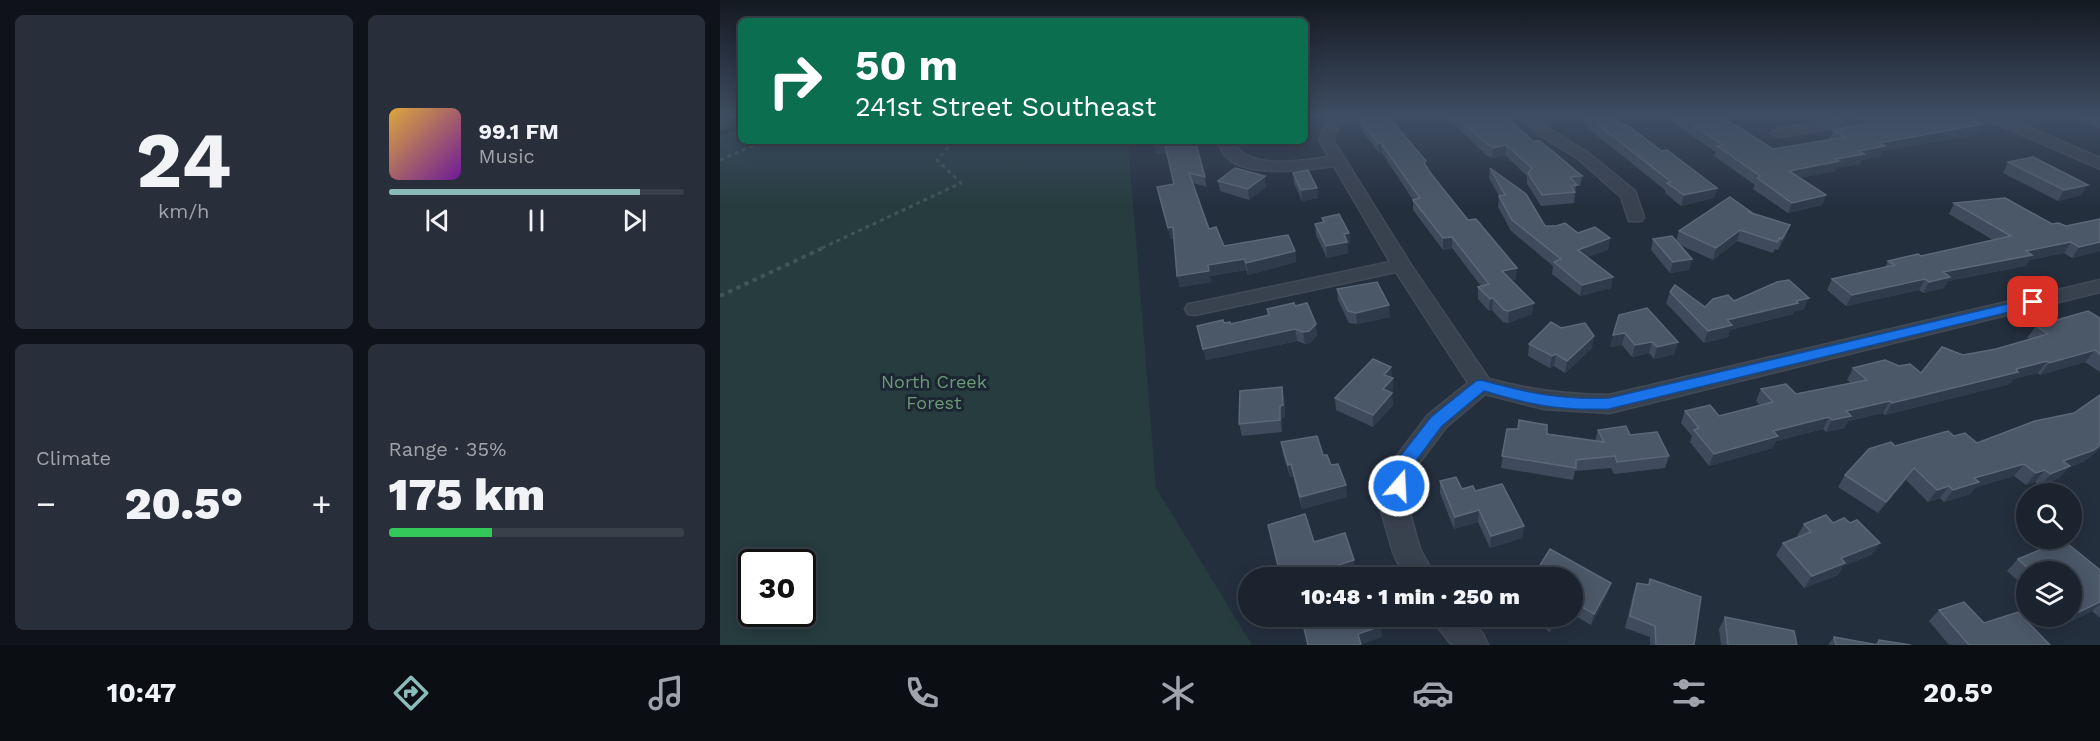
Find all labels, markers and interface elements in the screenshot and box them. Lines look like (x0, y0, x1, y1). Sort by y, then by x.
text: 50 m (855, 41, 958, 90)
icon: right (756, 42, 834, 120)
text: 241st Street Southeast (855, 91, 1156, 123)
text: 24 (136, 114, 232, 206)
text: 99.1 FM (479, 119, 559, 144)
text: Music (479, 144, 535, 168)
text: km/h (158, 199, 210, 223)
icon: previous (421, 204, 454, 237)
icon: pause (520, 204, 553, 237)
icon: next (618, 204, 651, 237)
pin (2007, 276, 2058, 327)
icon: arrive (2016, 285, 2049, 318)
park label: North Creek Forest (881, 371, 987, 413)
text: Range · 35% (389, 437, 506, 461)
text: Climate (36, 446, 111, 470)
position arrow (1367, 454, 1431, 518)
text: 175 km (389, 468, 545, 521)
text: 20.5° (124, 477, 243, 530)
map controls (2016, 483, 2082, 627)
button: search (2016, 483, 2082, 549)
text: − (36, 484, 56, 523)
text: + (312, 484, 331, 523)
speed limit sign: 30 (738, 549, 816, 627)
button: layers (2016, 561, 2082, 627)
text: 10:48 · 1 min · 250 m (1301, 584, 1520, 609)
icon: directions (390, 672, 432, 714)
icon: music (645, 672, 687, 714)
icon: phone (901, 672, 943, 714)
icon: climate (1157, 672, 1199, 714)
icon: car (1412, 672, 1454, 714)
icon: filters (1668, 672, 1710, 714)
text: 10:47 (107, 677, 176, 709)
text: 20.5° (1923, 677, 1993, 709)

